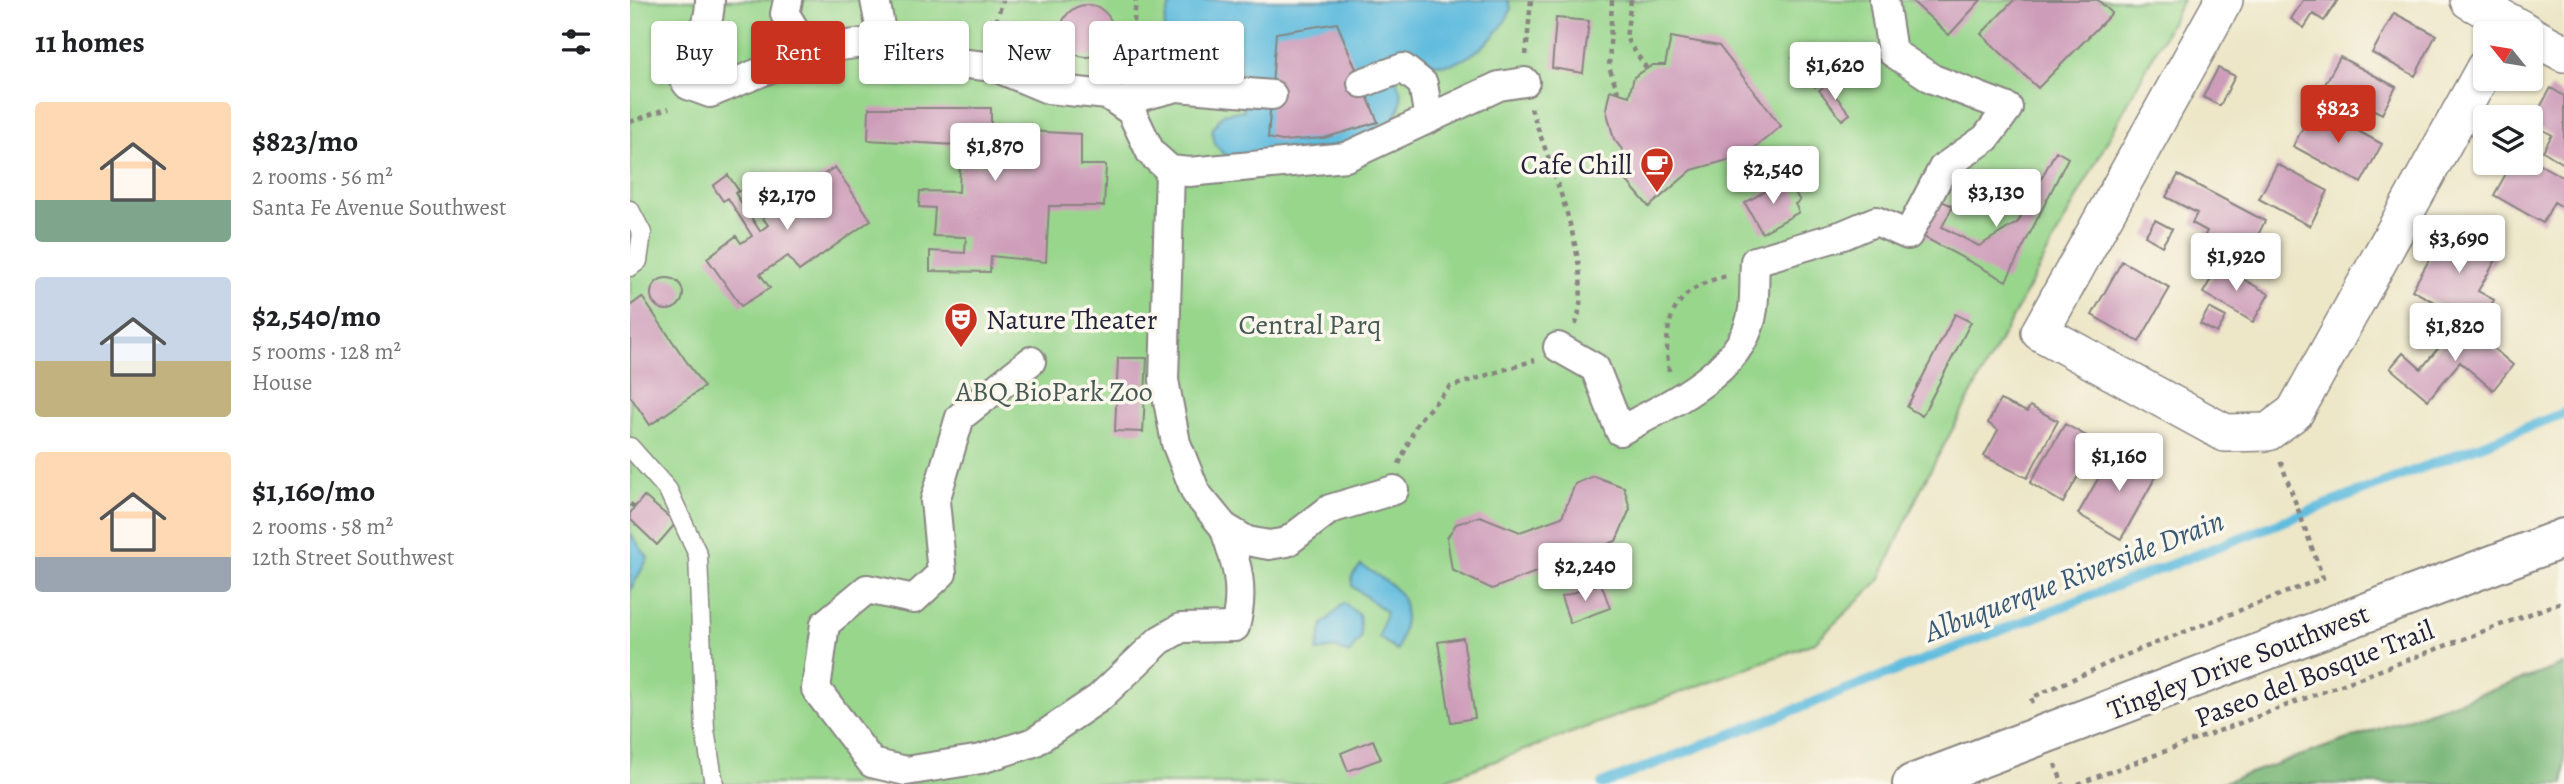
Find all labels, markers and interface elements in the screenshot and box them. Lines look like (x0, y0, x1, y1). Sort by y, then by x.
chip: Buy (651, 21, 737, 84)
chip: Rent (751, 21, 845, 84)
chip: Filters (859, 21, 969, 84)
chip: New (983, 21, 1075, 84)
chip: Apartment (1089, 21, 1244, 84)
north arrow (2473, 21, 2543, 91)
map controls (2473, 21, 2543, 175)
text: 11 homes (35, 22, 145, 62)
icon: filters (557, 23, 595, 61)
pin: $1,620 (1778, 42, 1892, 102)
text: $1,620 (1806, 49, 1864, 80)
pin: $823 (2297, 86, 2379, 145)
text: $823 (2317, 92, 2359, 123)
button: layers (2473, 105, 2543, 175)
text: $823/mo (252, 121, 358, 161)
pin: $1,870 (938, 124, 1052, 183)
icon: home (91, 130, 175, 214)
text: $1,870 (966, 130, 1024, 161)
cafe icon: Cafe Chill (1638, 145, 1676, 194)
place label: Cafe Chill (1521, 146, 1632, 184)
pin: $2,540 (1716, 146, 1830, 206)
text: $2,540 (1743, 153, 1803, 184)
text: 2 rooms · 56 m² (252, 161, 393, 192)
pin: $3,130 (1939, 170, 2053, 229)
pin: $2,170 (730, 173, 844, 232)
text: $3,130 (1968, 176, 2024, 207)
text: $2,170 (758, 179, 816, 210)
text: Santa Fe Avenue Southwest (252, 192, 507, 223)
pin: $3,690 (2402, 216, 2516, 275)
text: $3,690 (2429, 222, 2489, 253)
pin: $1,920 (2179, 233, 2293, 293)
text: $1,920 (2207, 240, 2265, 271)
text: $2,540/mo (252, 296, 381, 336)
theatre icon: Nature Theater (942, 300, 980, 349)
place label: Nature Theater (986, 301, 1158, 339)
pin: $1,820 (2398, 304, 2512, 363)
icon: home (91, 305, 175, 389)
park label: Central Parq (1239, 306, 1381, 344)
text: $1,820 (2426, 310, 2484, 341)
text: 5 rooms · 128 m² (252, 336, 401, 367)
text: House (252, 367, 312, 398)
park label: ABQ BioPark Zoo (954, 373, 1153, 411)
pin: $1,160 (2062, 434, 2176, 493)
text: $1,160 (2091, 440, 2147, 471)
text: $1,160/mo (252, 471, 375, 511)
icon: home (91, 480, 175, 564)
water label: Albuquerque Riverside Drain (1917, 500, 2229, 652)
text: 2 rooms · 58 m² (252, 511, 393, 542)
text: 12th Street Southwest (252, 542, 454, 573)
pin: $2,240 (1528, 544, 1642, 603)
text: $2,240 (1554, 550, 1616, 581)
street label: Tingley Drive Southwest (2102, 595, 2374, 729)
street label: Paseo del Bosque Trail (2189, 611, 2439, 737)

